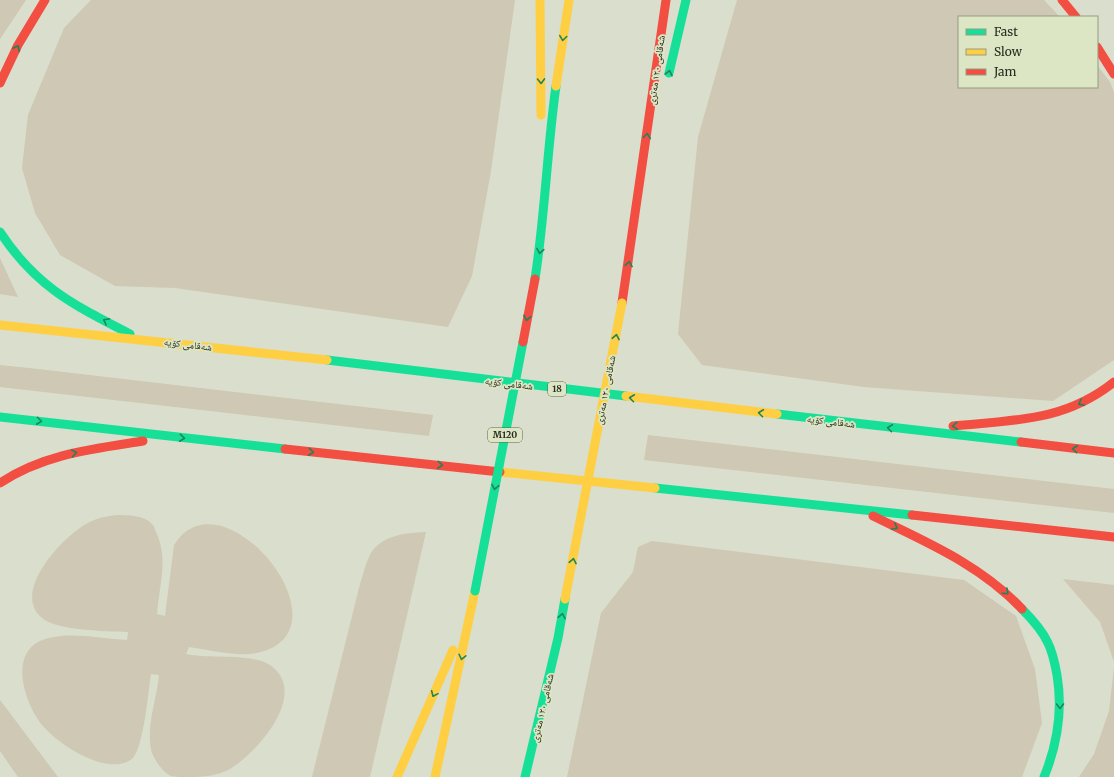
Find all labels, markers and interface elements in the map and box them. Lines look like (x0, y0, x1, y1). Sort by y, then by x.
legend (958, 16, 1098, 88)
text: Fast (994, 24, 1018, 39)
street label: شەقامی ١٢٠ مەتری (645, 34, 668, 106)
one-way arrow (559, 35, 568, 42)
one-way arrow (12, 44, 20, 52)
text: Slow (994, 44, 1023, 59)
text: Jam (993, 64, 1017, 79)
one-way arrow (665, 70, 673, 76)
one-way arrow (537, 78, 545, 84)
one-way arrow (642, 133, 651, 139)
one-way arrow (536, 248, 544, 254)
one-way arrow (624, 261, 632, 267)
one-way arrow (524, 315, 532, 321)
one-way arrow (103, 318, 110, 326)
one-way arrow (611, 334, 619, 340)
street label: شەقامی کۆیە (163, 335, 213, 354)
street label: شەقامی ١٢٠ مەتری (592, 354, 619, 426)
street label: شەقامی کۆیە (484, 374, 534, 393)
road number: 18 (548, 382, 566, 396)
one-way arrow (629, 393, 635, 402)
one-way arrow (1078, 398, 1086, 406)
one-way arrow (758, 409, 764, 418)
street label: شەقامی کۆیە (806, 412, 856, 431)
one-way arrow (36, 417, 42, 426)
one-way arrow (952, 421, 958, 430)
one-way arrow (887, 424, 893, 433)
road number: M120 (488, 428, 522, 442)
one-way arrow (179, 433, 185, 442)
one-way arrow (1072, 445, 1078, 454)
one-way arrow (308, 447, 314, 456)
one-way arrow (71, 449, 77, 458)
one-way arrow (437, 461, 443, 470)
one-way arrow (492, 484, 500, 490)
one-way arrow (890, 522, 898, 530)
one-way arrow (568, 558, 576, 564)
one-way arrow (1002, 587, 1009, 594)
one-way arrow (557, 613, 566, 619)
one-way arrow (458, 654, 466, 660)
street label: شەقامی ١٢٠ مەتری (528, 672, 557, 744)
one-way arrow (431, 690, 439, 697)
one-way arrow (1056, 703, 1064, 709)

